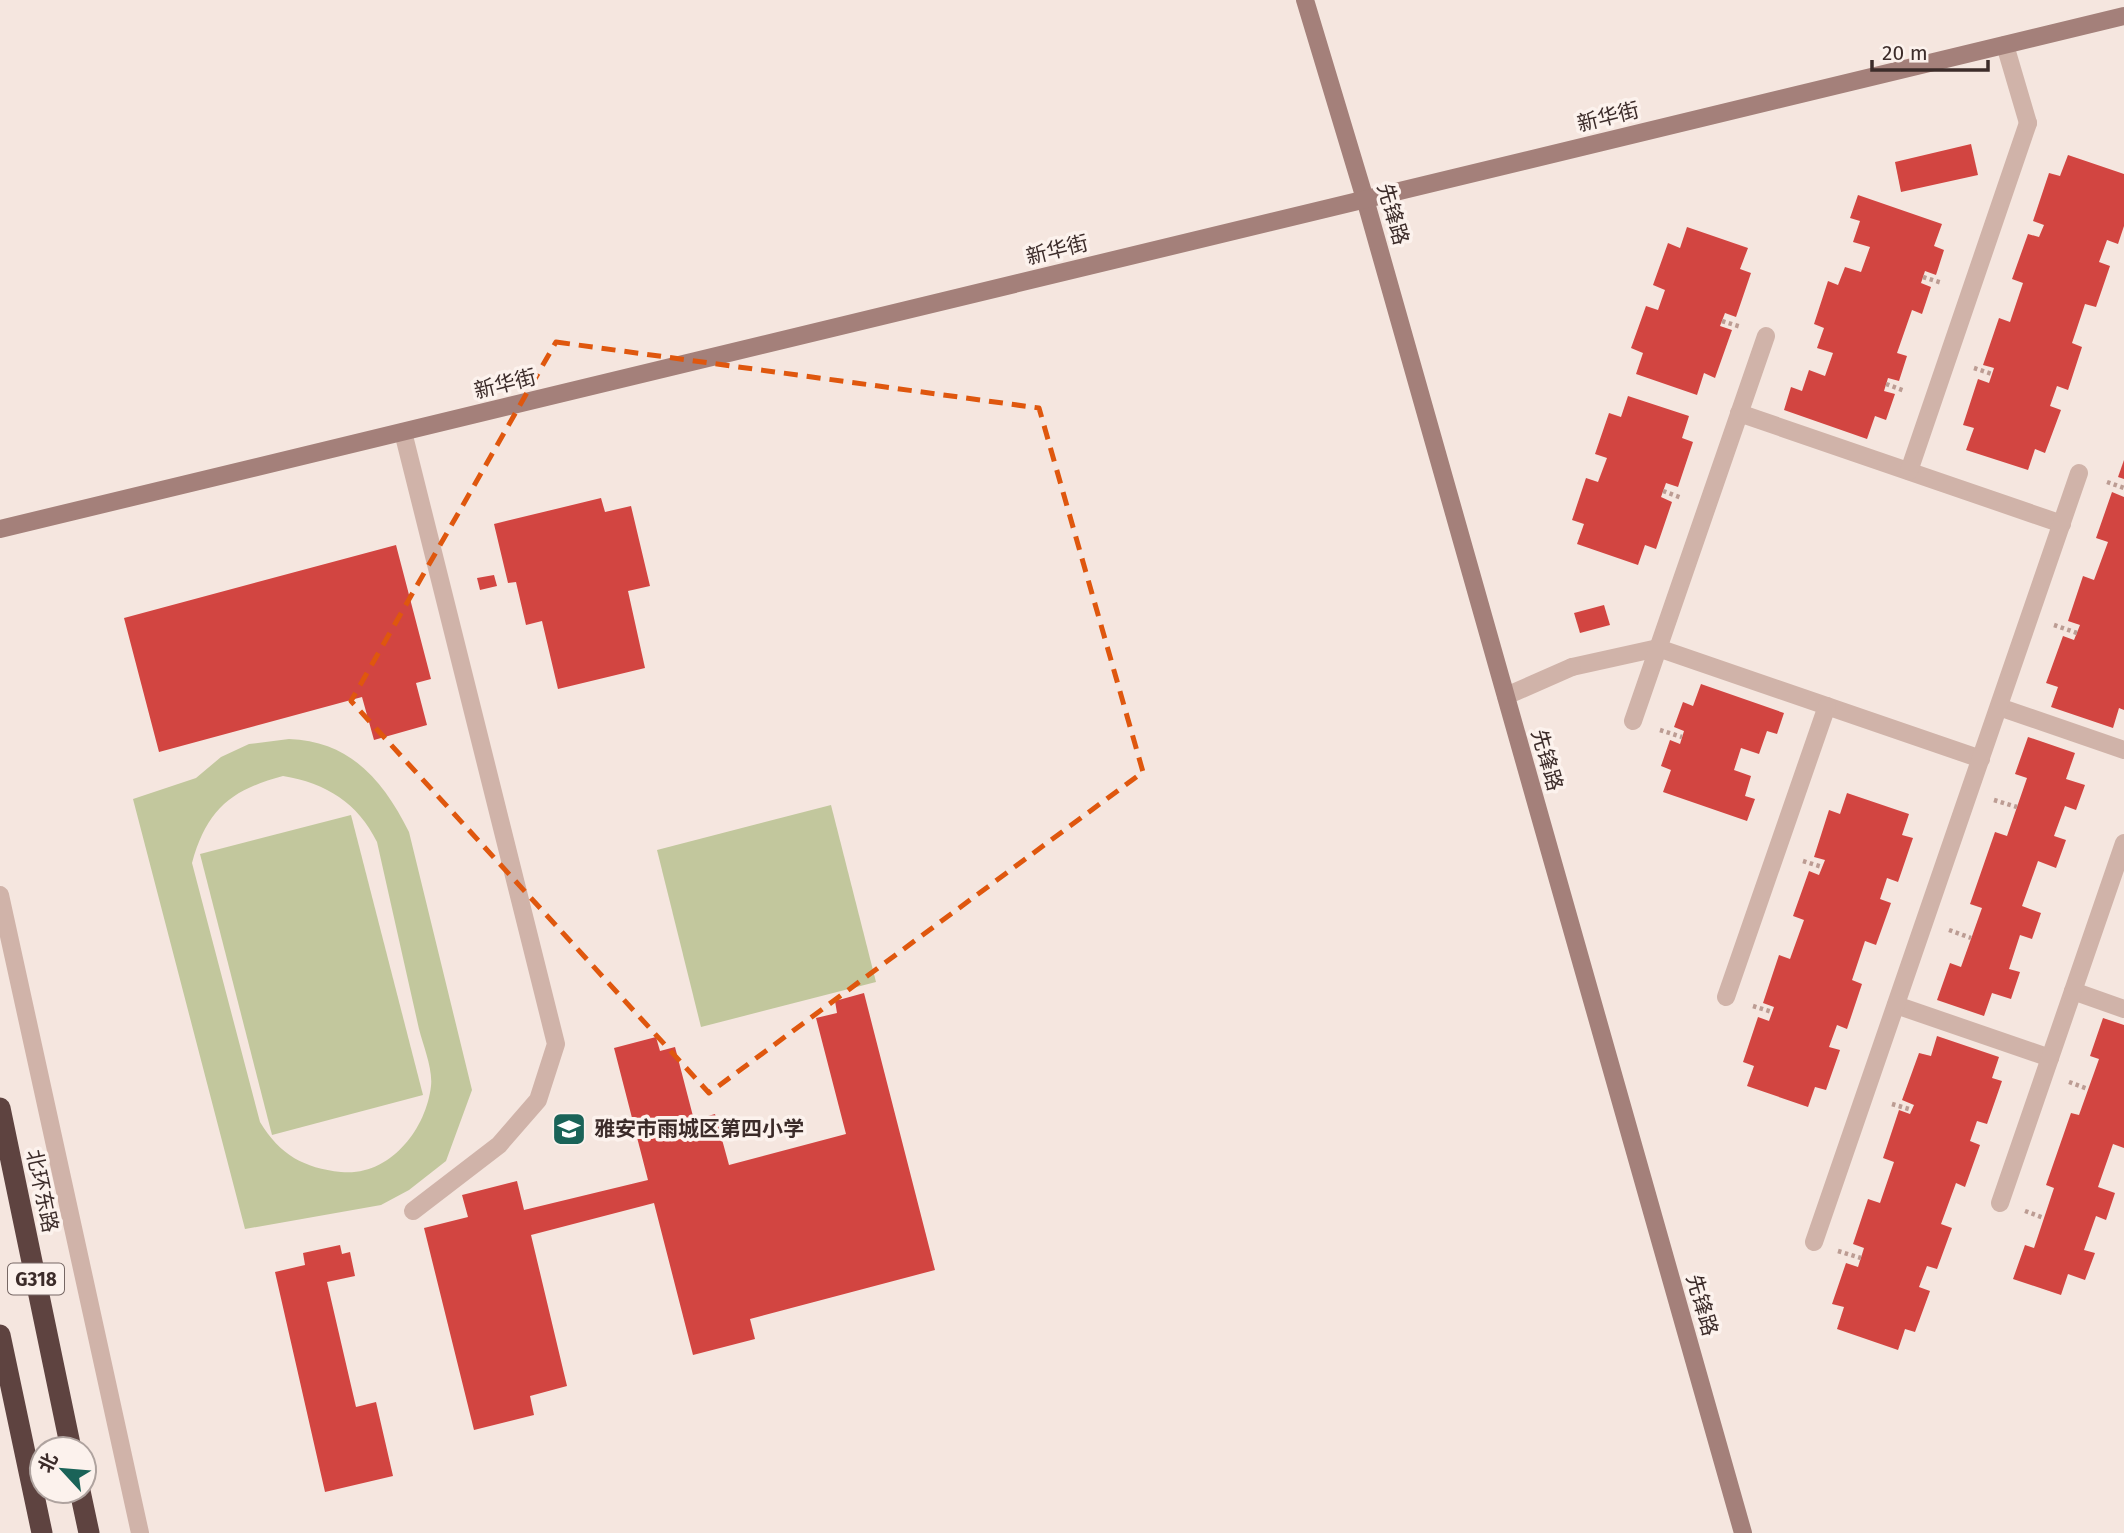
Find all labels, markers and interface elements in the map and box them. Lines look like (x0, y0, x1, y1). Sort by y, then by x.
scale bar (1872, 28, 1988, 72)
text: 20 m (1882, 40, 1928, 66)
street label: 新华街 (1574, 97, 1642, 137)
street label: 先锋路 (1372, 180, 1414, 248)
street label: 新华街 (1023, 230, 1091, 270)
street label: 新华街 (471, 364, 539, 404)
street label: 先锋路 (1526, 726, 1568, 794)
school or university icon: 雅安市雨城区第四小学 (550, 1110, 588, 1148)
place label: 雅安市雨城区第四小学 (594, 1116, 804, 1142)
street label: 北环东路 (21, 1147, 63, 1235)
road number: G318 (8, 1264, 64, 1294)
street label: 先锋路 (1681, 1271, 1723, 1339)
north arrow (28, 1435, 98, 1505)
text: 北 (34, 1449, 63, 1476)

